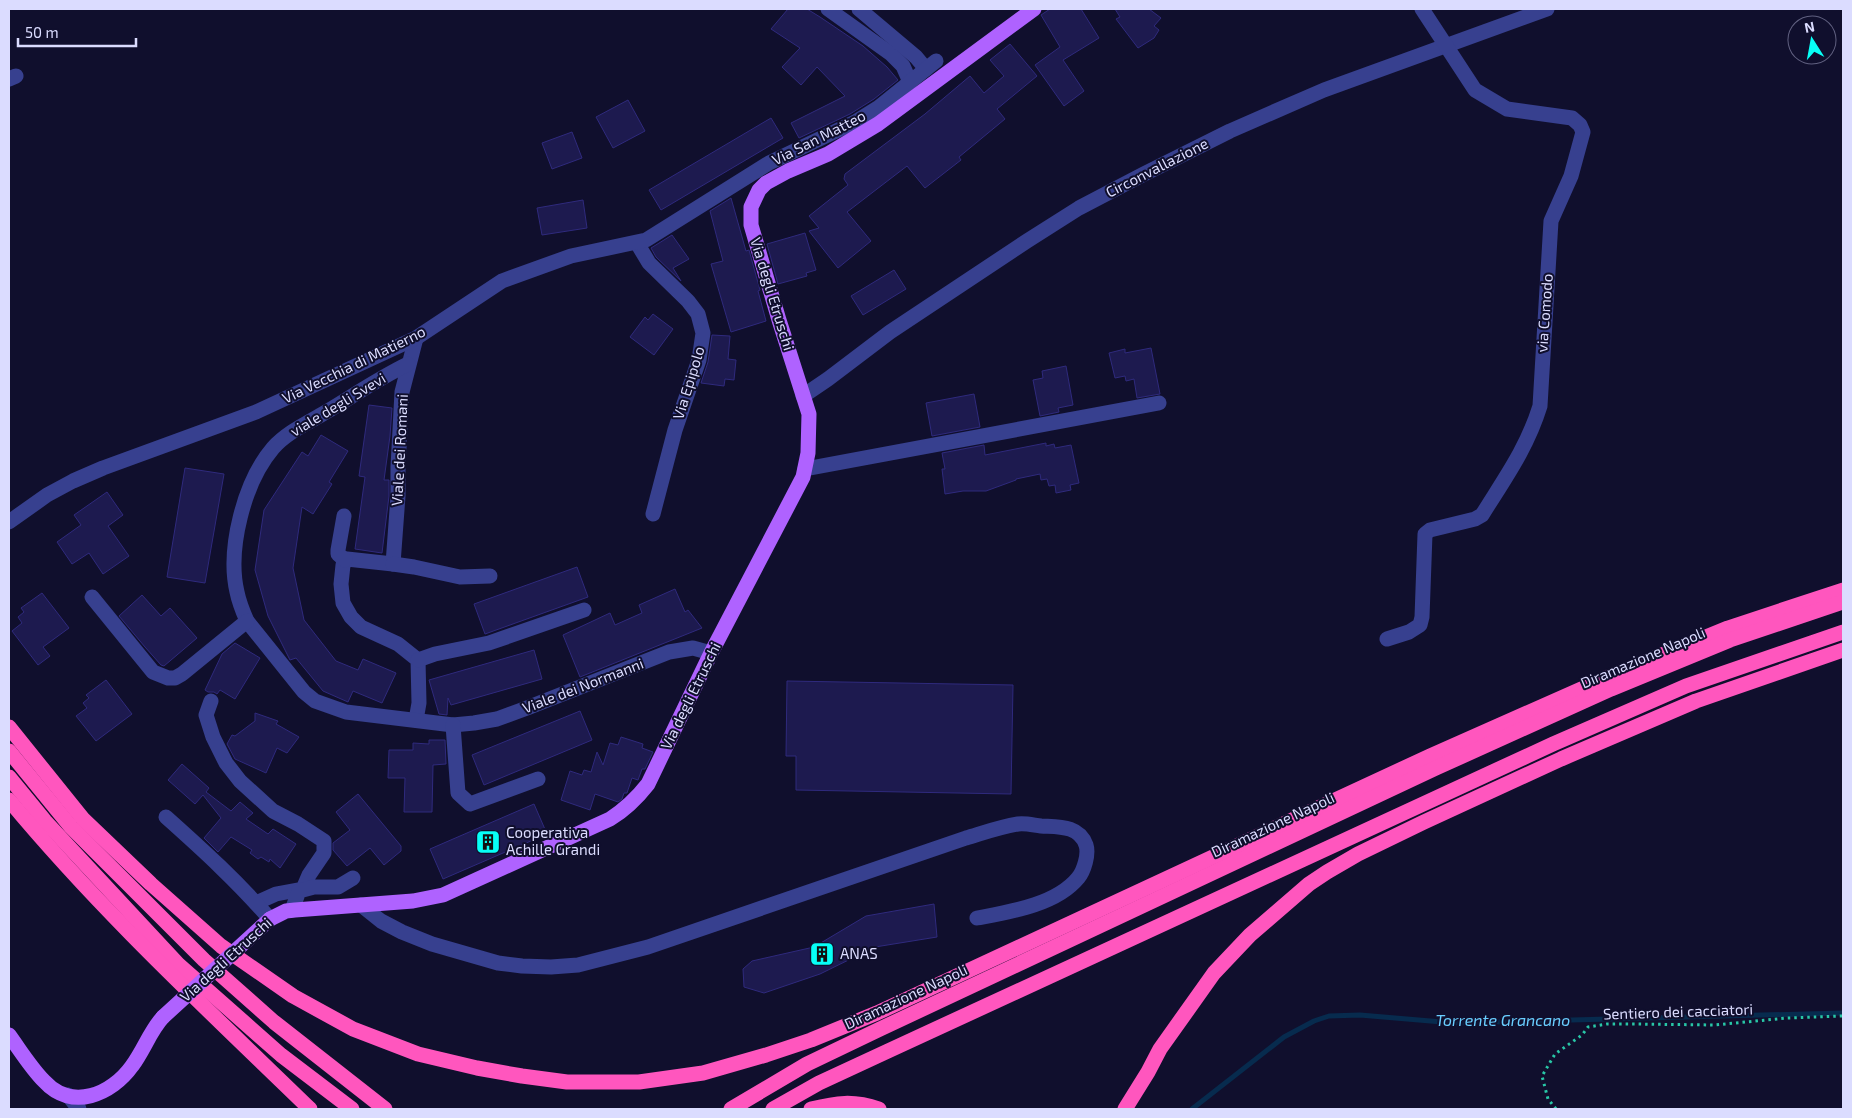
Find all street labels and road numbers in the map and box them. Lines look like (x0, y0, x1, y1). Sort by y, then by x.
street label: Via San Matteo (769, 106, 868, 168)
street label: Circonvallazione (1102, 134, 1211, 201)
street label: Via degli Etruschi (747, 235, 799, 352)
street label: via Comodo (1532, 273, 1556, 353)
street label: Via Vecchia di Matierno (279, 322, 428, 407)
street label: Via Epipolo (668, 344, 708, 421)
street label: viale degli Svevi (286, 369, 388, 440)
street label: Viale dei Romani (387, 393, 411, 506)
street label: Diramazione Napoli (1578, 623, 1708, 691)
street label: Via degli Etruschi (656, 639, 724, 752)
street label: Viale dei Normanni (520, 654, 646, 716)
street label: Diramazione Napoli (1208, 788, 1337, 860)
street label: Via degli Etruschi (176, 913, 275, 1005)
street label: Diramazione Napoli (841, 960, 970, 1032)
street label: Sentiero dei cacciatori (1603, 999, 1753, 1023)

